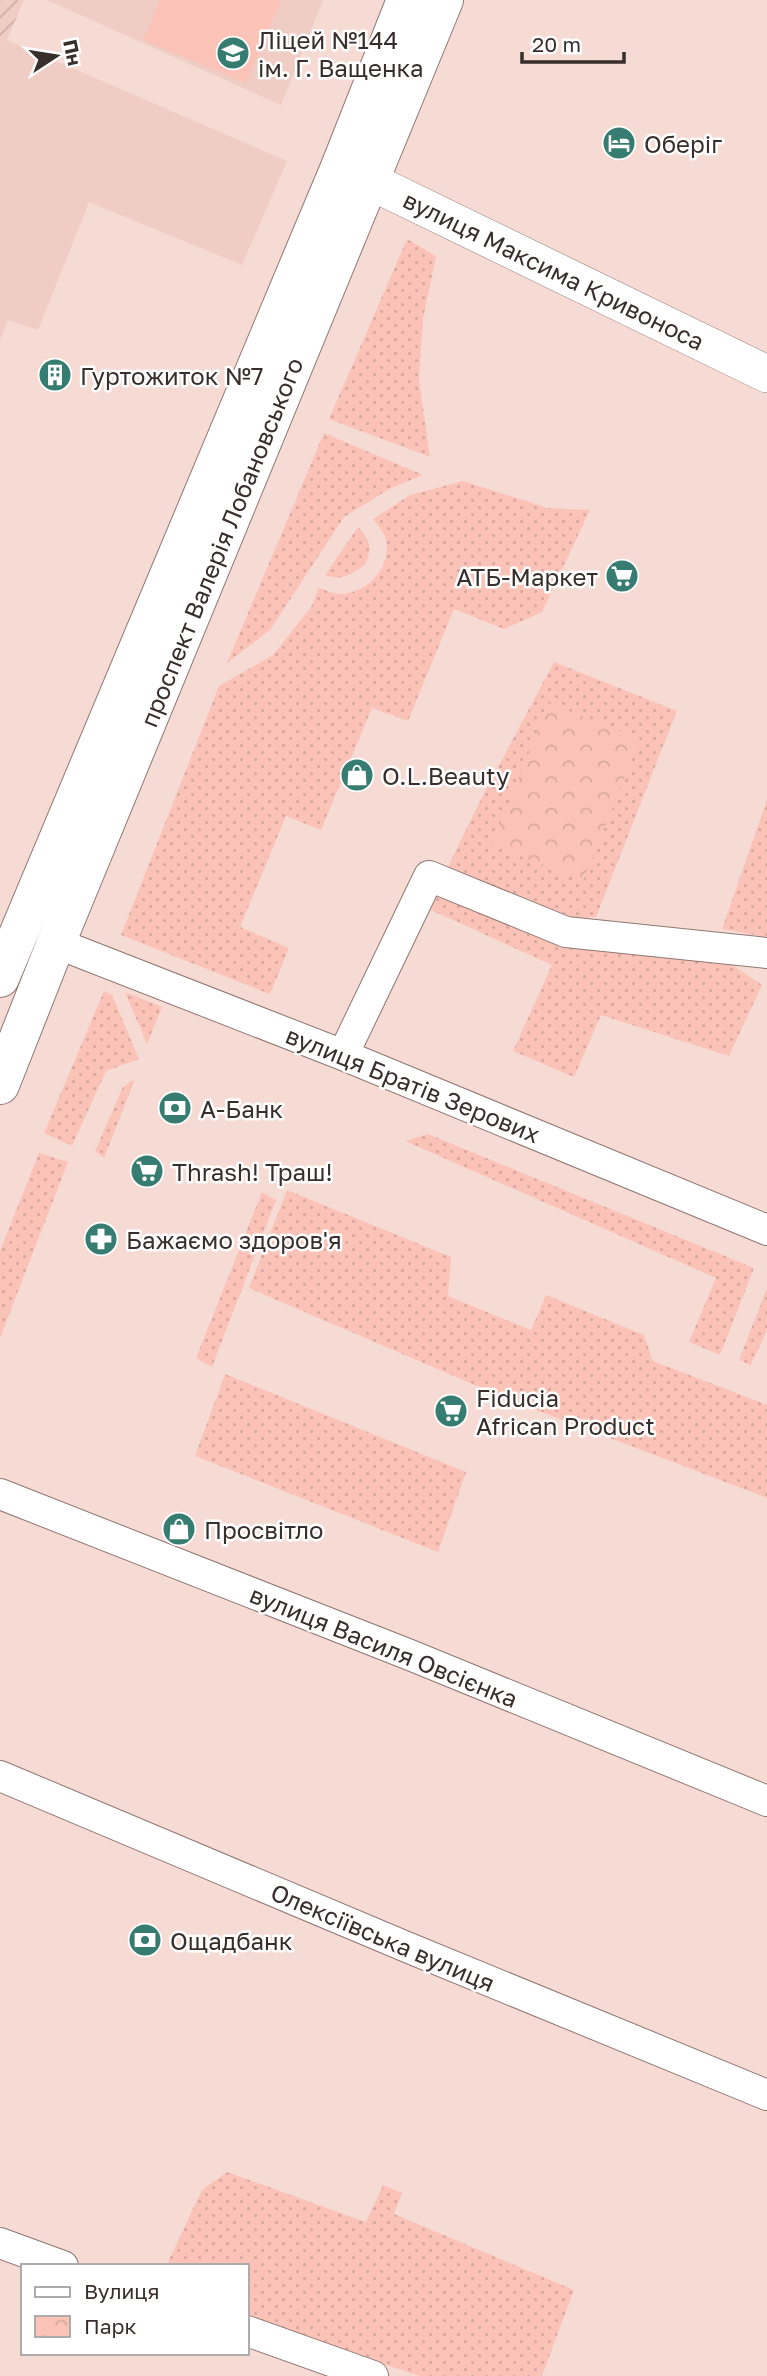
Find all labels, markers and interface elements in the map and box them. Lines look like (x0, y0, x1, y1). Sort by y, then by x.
north arrow (21, 21, 91, 91)
scale bar (522, 21, 624, 65)
place label: Ліцей №144 ім. Г. Ващенка (258, 25, 424, 82)
text: 20 m (532, 31, 581, 57)
school or university icon: Ліцей №144 ім. Г. Ващенка (214, 34, 252, 72)
text: Пн (59, 37, 87, 67)
hotel icon: Оберіг (600, 124, 638, 162)
place label: Оберіг (644, 129, 722, 158)
street label: вулиця Максима Кривоноса (399, 184, 709, 356)
street label: проспект Валерія Лобановського (133, 353, 309, 731)
building icon: Гуртожиток №7 (36, 356, 74, 394)
place label: Гуртожиток №7 (80, 361, 263, 390)
supermarket icon: АТБ-Маркет (603, 557, 641, 595)
place label: АТБ-Маркет (456, 562, 598, 591)
shop icon: O.L.Beauty (338, 756, 376, 794)
place label: O.L.Beauty (382, 761, 509, 790)
street label: вулиця Братів Зерових (282, 1020, 544, 1148)
bank icon: A-Банк (156, 1089, 194, 1127)
place label: A-Банк (200, 1094, 283, 1123)
supermarket icon: Thrash! Траш! (128, 1152, 166, 1190)
place label: Thrash! Траш! (172, 1157, 333, 1186)
pharmacy icon: Бажаємо здоров'я (82, 1220, 120, 1258)
place label: Бажаємо здоров'я (126, 1225, 342, 1254)
place label: Fiducia African Product (476, 1383, 655, 1440)
supermarket icon: Fiducia African Product (432, 1392, 470, 1430)
shop icon: Просвітло (160, 1510, 198, 1548)
place label: Просвітло (204, 1515, 323, 1544)
street label: вулиця Василя Овсієнка (246, 1579, 522, 1713)
street label: Олексіївська вулиця (267, 1877, 499, 1997)
bank icon: Ощадбанк (126, 1921, 164, 1959)
place label: Ощадбанк (170, 1926, 293, 1955)
legend (21, 2264, 248, 2355)
text: Вулиця (84, 2278, 160, 2304)
text: Парк (84, 2313, 137, 2339)

